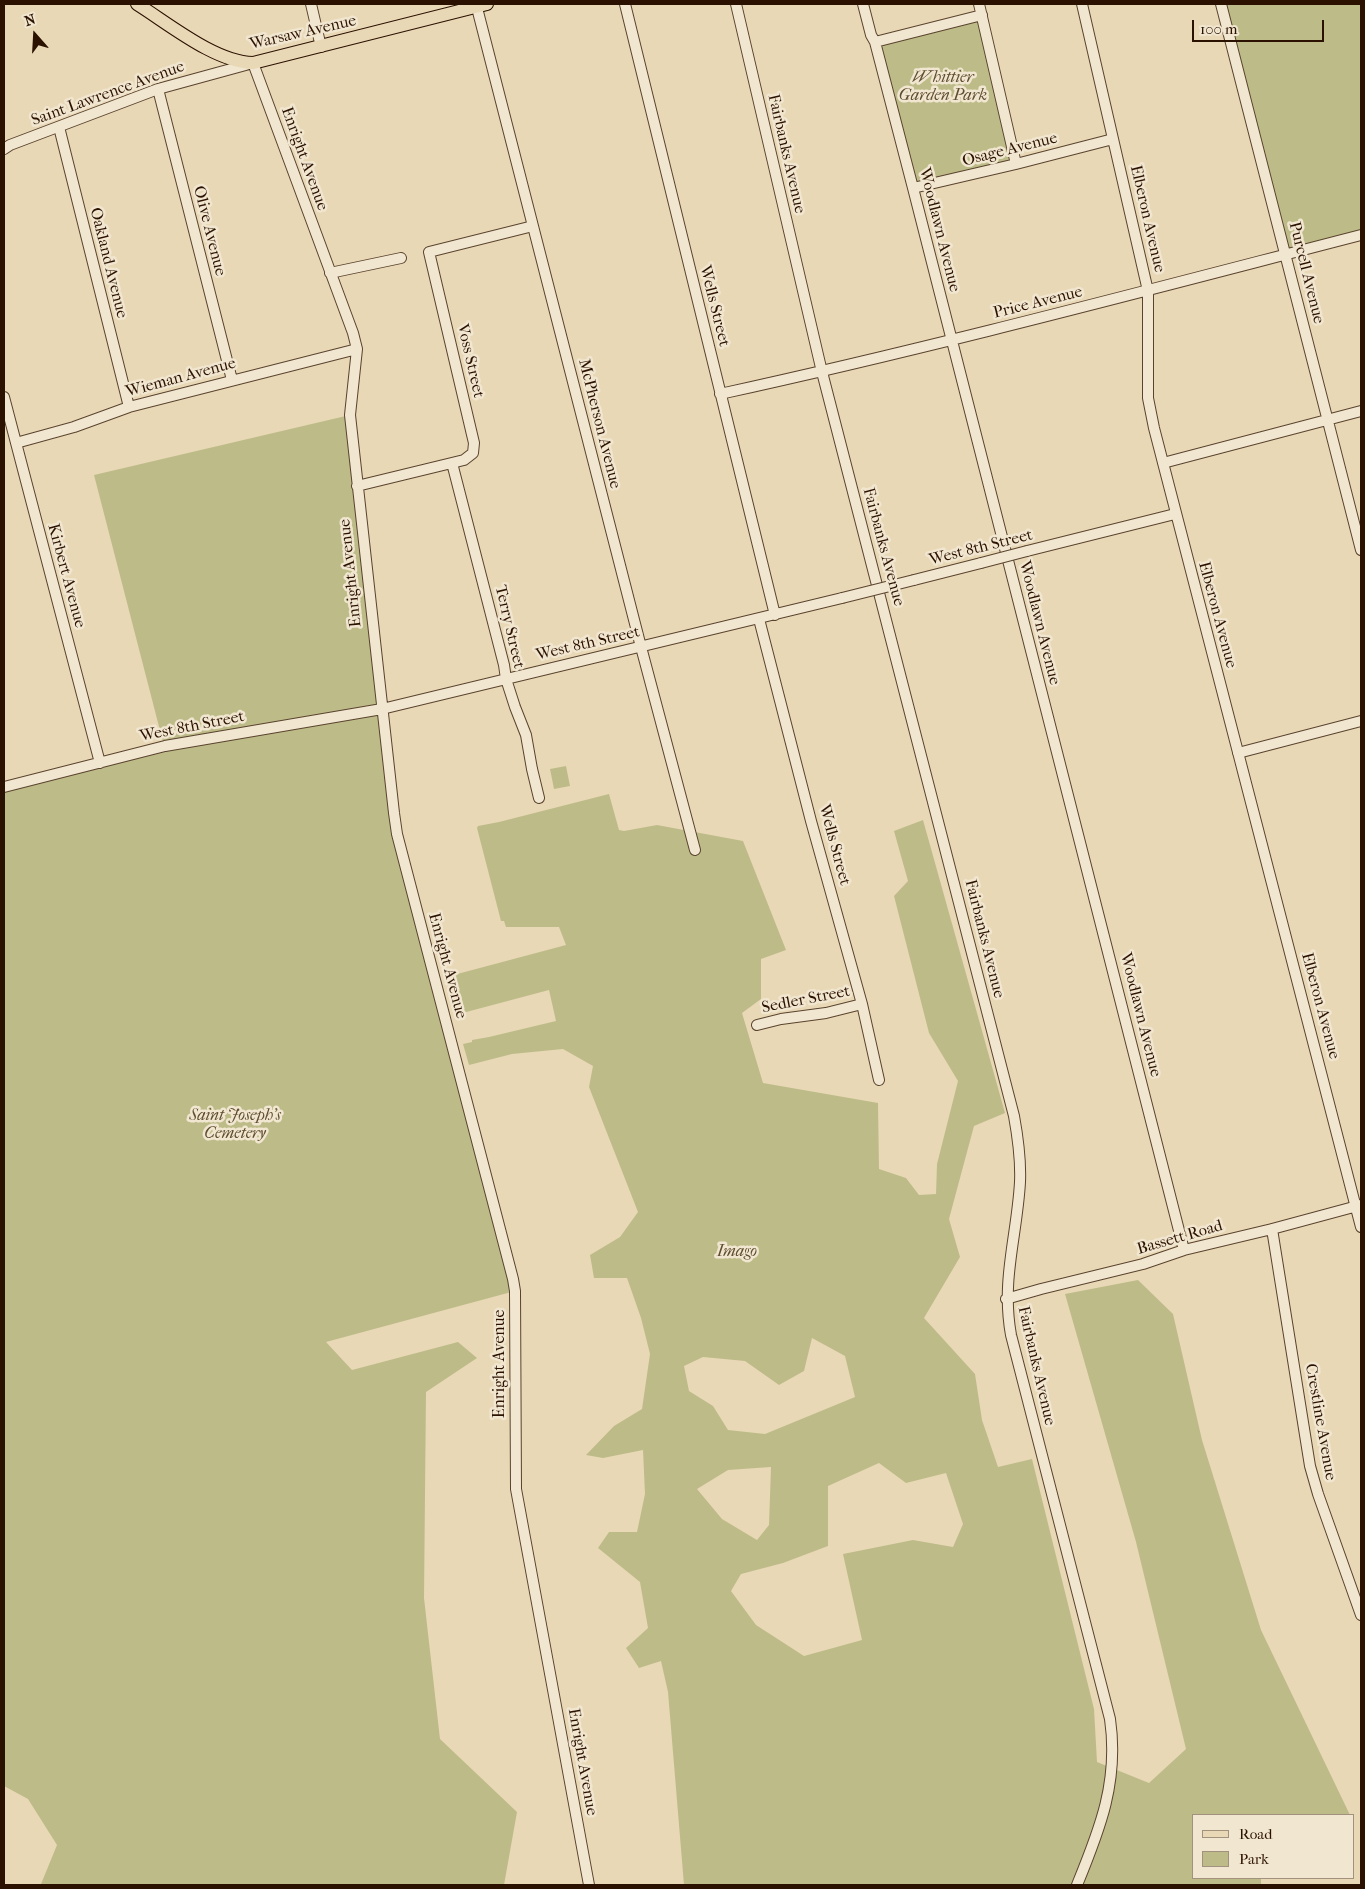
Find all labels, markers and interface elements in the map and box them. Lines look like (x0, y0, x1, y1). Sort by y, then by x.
north arrow (10, 10, 60, 60)
scale bar (1195, 10, 1328, 42)
text: N (22, 11, 38, 30)
street label: Warsaw Avenue (248, 11, 358, 55)
text: 100 m (1200, 20, 1238, 38)
street label: Saint Lawrence Avenue (29, 57, 187, 131)
park label: Whittier Garden Park (899, 68, 987, 106)
street label: Fairbanks Avenue (763, 93, 809, 215)
street label: Enright Avenue (276, 105, 332, 213)
street label: Osage Avenue (960, 129, 1060, 171)
street label: Elberon Avenue (1125, 164, 1169, 274)
street label: Woodlawn Avenue (914, 166, 964, 294)
street label: Olive Avenue (189, 184, 229, 278)
street label: Oakland Avenue (85, 206, 131, 320)
street label: Purcell Avenue (1284, 220, 1328, 326)
street label: Wells Street (695, 263, 733, 349)
street label: Price Avenue (991, 283, 1085, 323)
street label: Voss Street (452, 322, 488, 400)
street label: Wieman Avenue (124, 354, 238, 402)
street label: McPherson Avenue (574, 357, 624, 491)
street label: Fairbanks Avenue (858, 486, 908, 608)
street label: Enright Avenue (336, 518, 366, 628)
street label: Kirbert Avenue (43, 522, 89, 630)
street label: West 8th Street (927, 526, 1035, 570)
street label: Woodlawn Avenue (1014, 559, 1064, 687)
street label: Elberon Avenue (1194, 560, 1240, 670)
street label: Terry Street (490, 583, 528, 671)
street label: West 8th Street (534, 623, 642, 665)
street label: West 8th Street (138, 707, 246, 747)
street label: Wells Street (814, 802, 854, 888)
street label: Fairbanks Avenue (960, 878, 1008, 1000)
street label: Enright Avenue (424, 911, 470, 1021)
street label: Woodlawn Avenue (1115, 951, 1165, 1079)
street label: Elberon Avenue (1297, 951, 1343, 1061)
street label: Sedler Street (760, 982, 852, 1018)
park label: Saint Joseph’s Cemetery (189, 1106, 281, 1144)
street label: Bassett Road (1135, 1217, 1225, 1259)
park label: Imago (717, 1242, 757, 1262)
street label: Fairbanks Avenue (1013, 1305, 1059, 1427)
street label: Enright Avenue (490, 1310, 510, 1418)
street label: Crestline Avenue (1300, 1362, 1340, 1482)
street label: Enright Avenue (563, 1707, 601, 1817)
legend (1192, 1814, 1355, 1879)
text: Road (1239, 1825, 1272, 1843)
text: Park (1239, 1850, 1269, 1868)

